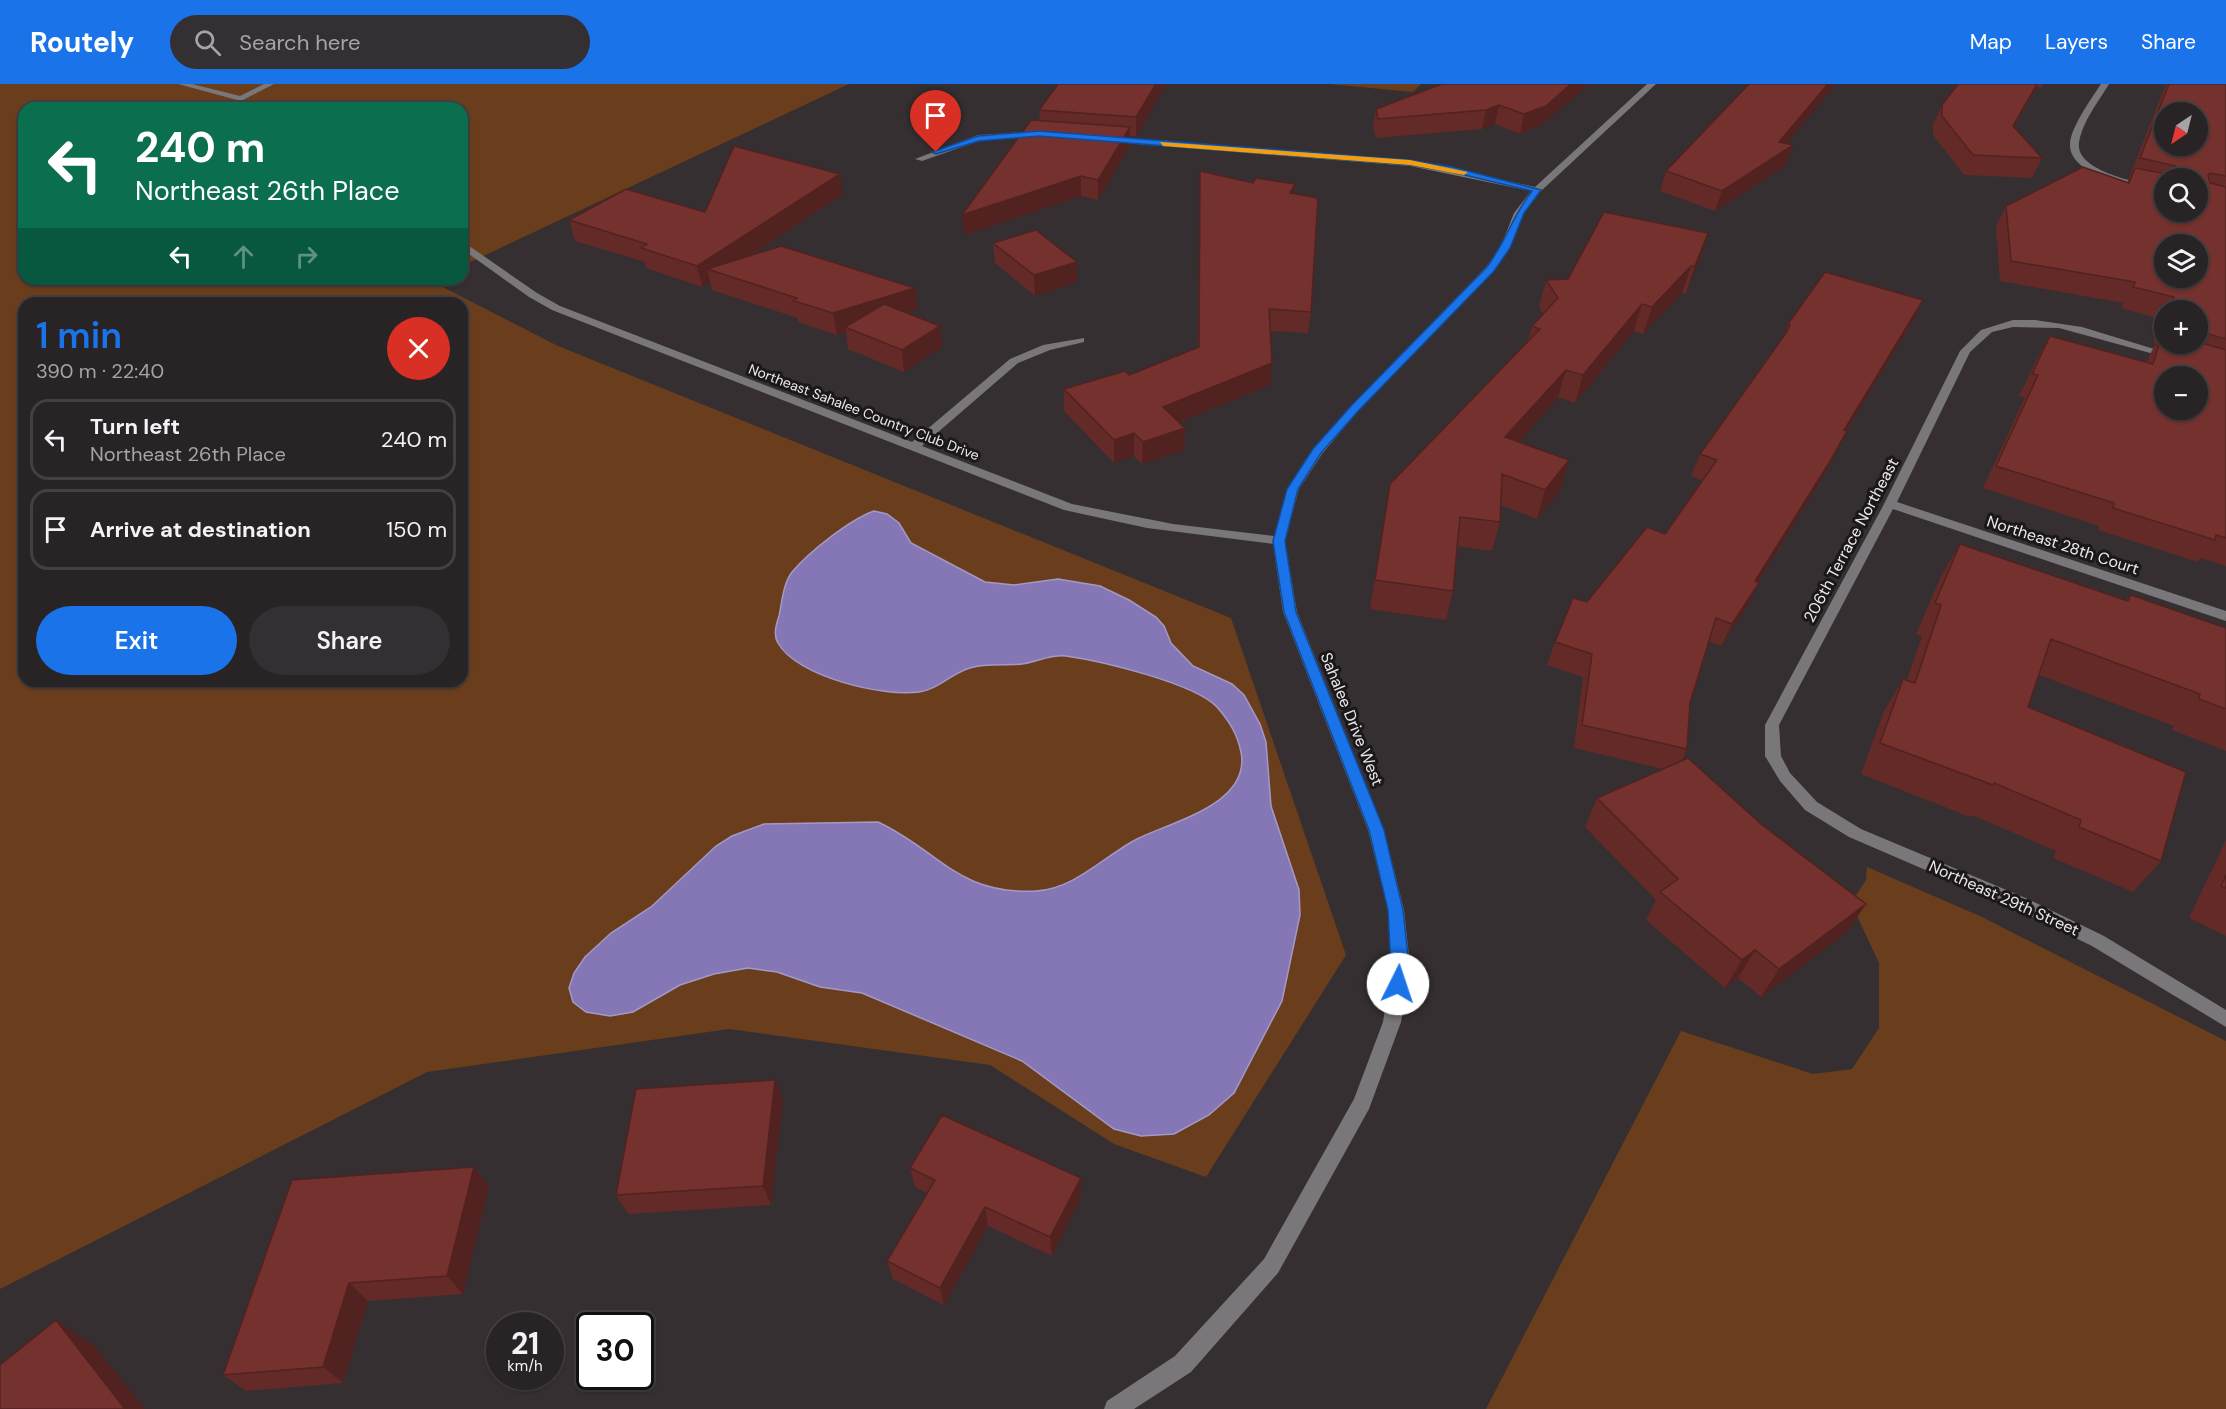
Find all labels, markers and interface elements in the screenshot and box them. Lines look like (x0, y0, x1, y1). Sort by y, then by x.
search box (170, 15, 590, 69)
text: Routely (30, 24, 134, 61)
icon: search (191, 26, 224, 59)
text: Search here (239, 28, 361, 57)
text: Map (1970, 28, 2012, 56)
text: Layers (2045, 28, 2108, 56)
text: Share (2141, 28, 2196, 56)
pin (910, 90, 961, 152)
icon: arrive (919, 99, 952, 132)
north arrow (2154, 102, 2208, 156)
map controls (2154, 102, 2208, 420)
text: 240 m (135, 120, 265, 175)
icon: left (36, 126, 114, 204)
button: search (2154, 168, 2208, 222)
text: Northeast 26th Place (135, 173, 399, 208)
button: layers (2154, 234, 2208, 288)
icon: left (164, 240, 197, 273)
icon: ahead (227, 240, 260, 273)
icon: right (290, 240, 323, 273)
button: + (2154, 300, 2208, 354)
text: 1 min (36, 312, 122, 359)
button: close (387, 317, 450, 380)
text: 390 m · 22:40 (36, 358, 164, 384)
street label: Northeast Sahalee Country Club Drive (746, 360, 982, 464)
button: − (2154, 366, 2208, 420)
text: Turn left (90, 412, 180, 441)
icon: left (39, 423, 72, 456)
text: 240 m (381, 425, 447, 454)
text: Northeast 26th Place (90, 441, 286, 467)
street label: 206th Terrace Northeast (1799, 454, 1903, 626)
street label: Northeast 28th Court (1984, 510, 2142, 580)
icon: arrive (39, 513, 72, 546)
text: Arrive at destination (90, 515, 311, 544)
text: 150 m (386, 515, 447, 544)
button: Exit (36, 606, 237, 675)
button: Share (249, 606, 450, 675)
street label: Sahalee Drive West (1316, 649, 1388, 789)
street label: Northeast 29th Street (1926, 855, 2082, 941)
position arrow (1366, 952, 1430, 1016)
speed limit sign: 30 (576, 1312, 654, 1390)
text: 21 (511, 1324, 539, 1363)
text: km/h (507, 1356, 543, 1376)

